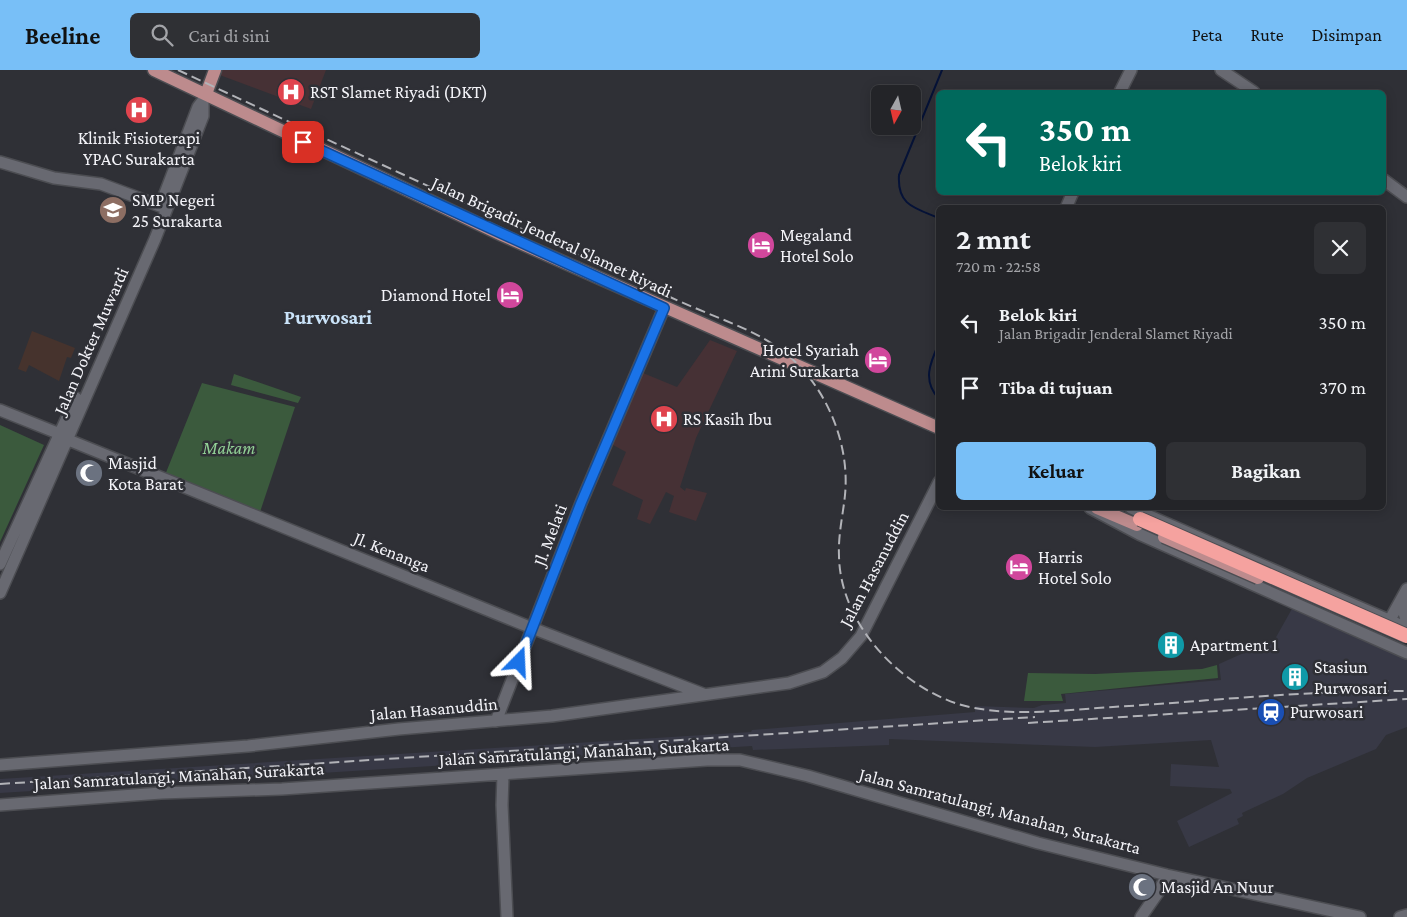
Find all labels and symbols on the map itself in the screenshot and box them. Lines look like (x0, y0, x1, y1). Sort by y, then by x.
hospital icon: RST Slamet Riyadi (DKT) (276, 77, 306, 107)
place label: RST Slamet Riyadi (DKT) (310, 82, 488, 103)
north arrow (871, 85, 921, 135)
hospital icon: Klinik Fisioterapi YPAC Surakarta (124, 95, 154, 125)
pin (282, 121, 324, 163)
place label: Klinik Fisioterapi YPAC Surakarta (78, 128, 201, 169)
street label: Jalan Brigadir Jenderal Slamet Riyadi (427, 172, 676, 302)
place label: SMP Negeri 25 Surakarta (132, 190, 222, 231)
school or university icon: SMP Negeri 25 Surakarta (98, 195, 128, 225)
place label: Megaland Hotel Solo (780, 225, 854, 266)
hotel icon: Megaland Hotel Solo (746, 230, 776, 260)
street label: Jalan Dokter Muwardi (49, 264, 133, 419)
hotel icon: Diamond Hotel (495, 280, 525, 310)
place label: Diamond Hotel (381, 285, 491, 305)
district label: Purwosari (284, 306, 372, 328)
place label: Hotel Syariah Arini Surakarta (750, 340, 859, 381)
hotel icon: Hotel Syariah Arini Surakarta (863, 345, 893, 375)
hospital icon: RS Kasih Ibu (649, 404, 679, 434)
place label: RS Kasih Ibu (683, 409, 773, 429)
park label: Makam (202, 438, 255, 458)
place label: Masjid Kota Barat (108, 453, 184, 494)
mosque icon: Masjid Kota Barat (74, 458, 104, 488)
street label: Jl. Melati (528, 501, 571, 570)
street label: Jalan Hasanuddin (834, 508, 913, 632)
street label: Jl. Kenanga (349, 527, 433, 576)
place label: Harris Hotel Solo (1038, 547, 1112, 588)
hotel icon: Harris Hotel Solo (1004, 552, 1034, 582)
building icon: Apartment 1 (1156, 630, 1186, 660)
position arrow (492, 635, 544, 687)
place label: Apartment 1 (1190, 635, 1278, 655)
place label: Stasiun Purwosari (1314, 657, 1388, 698)
building icon: Stasiun Purwosari (1280, 662, 1310, 692)
street label: Jalan Hasanuddin (367, 693, 499, 725)
station icon: Purwosari (1256, 697, 1286, 727)
place label: Purwosari (1290, 702, 1364, 722)
street label: Jalan Samratulangi, Manahan, Surakarta (436, 734, 730, 770)
street label: Jalan Samratulangi, Manahan, Surakarta (31, 758, 325, 794)
street label: Jalan Samratulangi, Manahan, Surakarta (855, 763, 1143, 858)
mosque icon: Masjid An Nuur (1127, 872, 1157, 902)
place label: Masjid An Nuur (1161, 877, 1275, 898)

